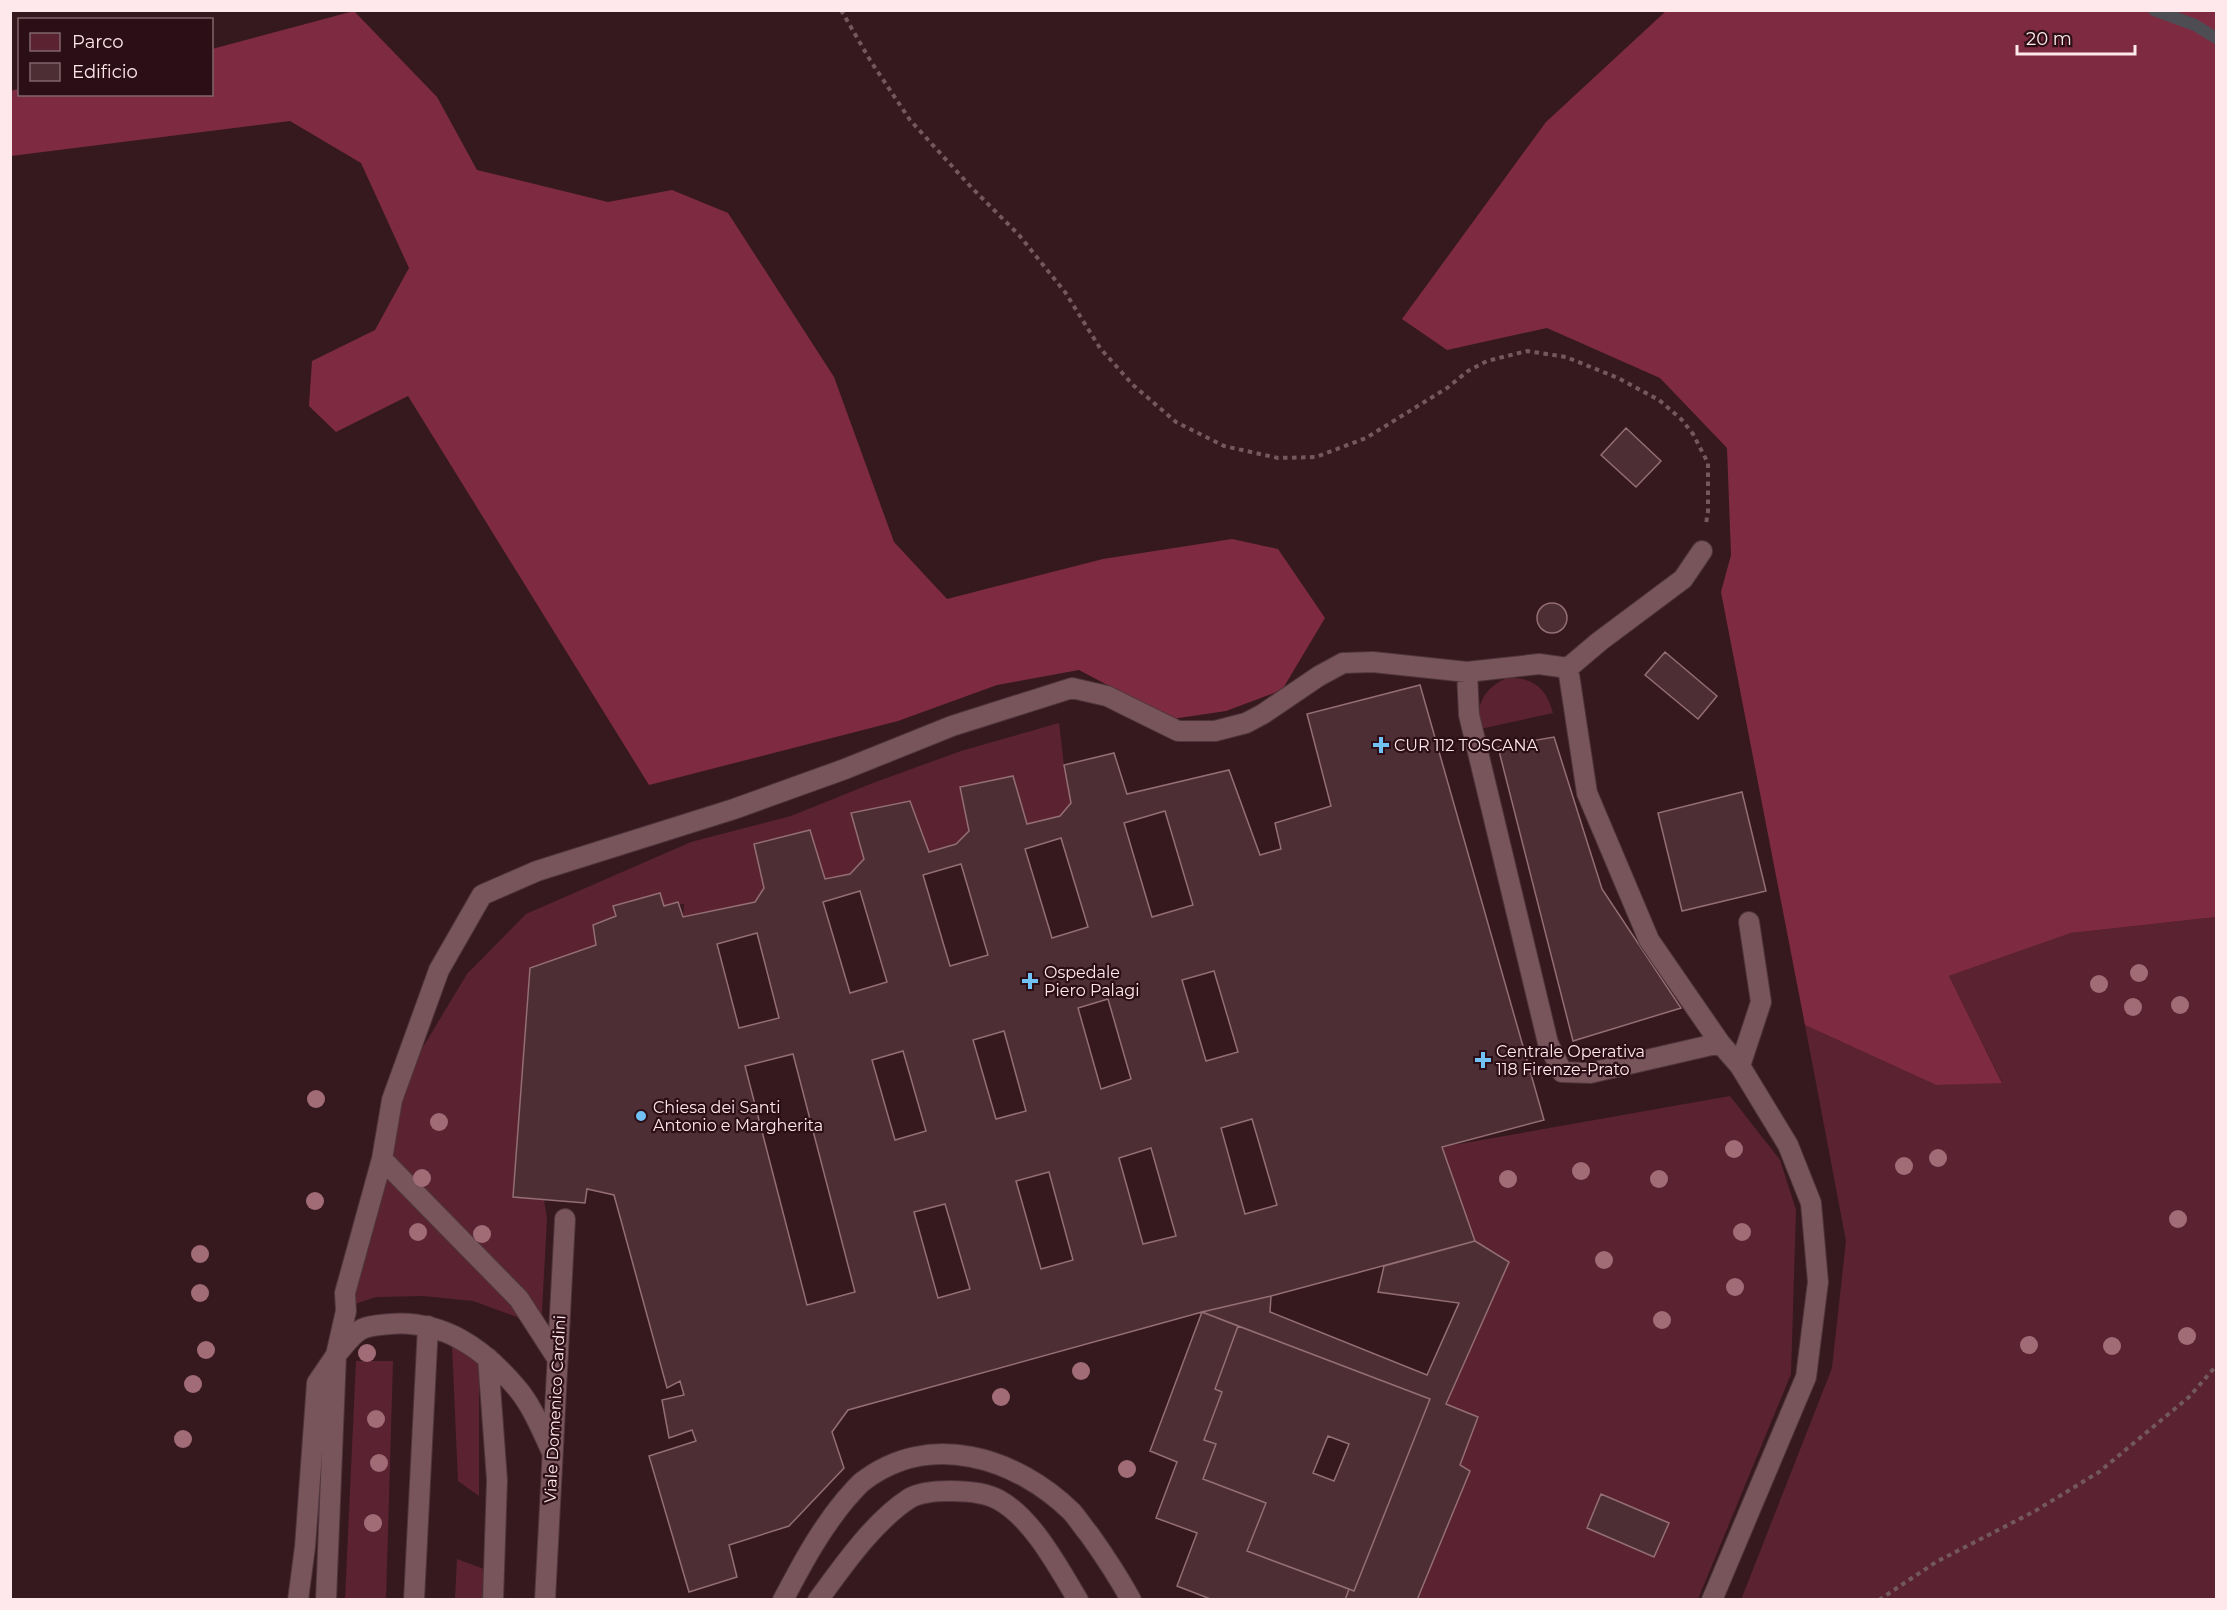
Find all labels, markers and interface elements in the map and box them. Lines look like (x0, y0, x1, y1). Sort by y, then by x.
legend (18, 18, 213, 96)
scale bar (2017, 18, 2136, 56)
text: 20 m (2026, 28, 2072, 50)
text: Parco (72, 31, 124, 53)
text: Edificio (72, 61, 138, 83)
marker: CUR 112 TOSCANA (1372, 736, 1390, 754)
place label: CUR 112 TOSCANA (1394, 736, 1538, 755)
place label: Ospedale Piero Palagi (1044, 963, 1140, 1000)
marker: Ospedale Piero Palagi (1021, 972, 1039, 990)
place label: Centrale Operativa 118 Firenze-Prato (1496, 1042, 1645, 1079)
marker: Centrale Operativa 118 Firenze-Prato (1474, 1051, 1492, 1069)
place label: Chiesa dei Santi Antonio e Margherita (653, 1098, 823, 1135)
marker: Chiesa dei Santi Antonio e Margherita (634, 1109, 648, 1123)
street label: Viale Domenico Cardini (541, 1315, 569, 1503)

